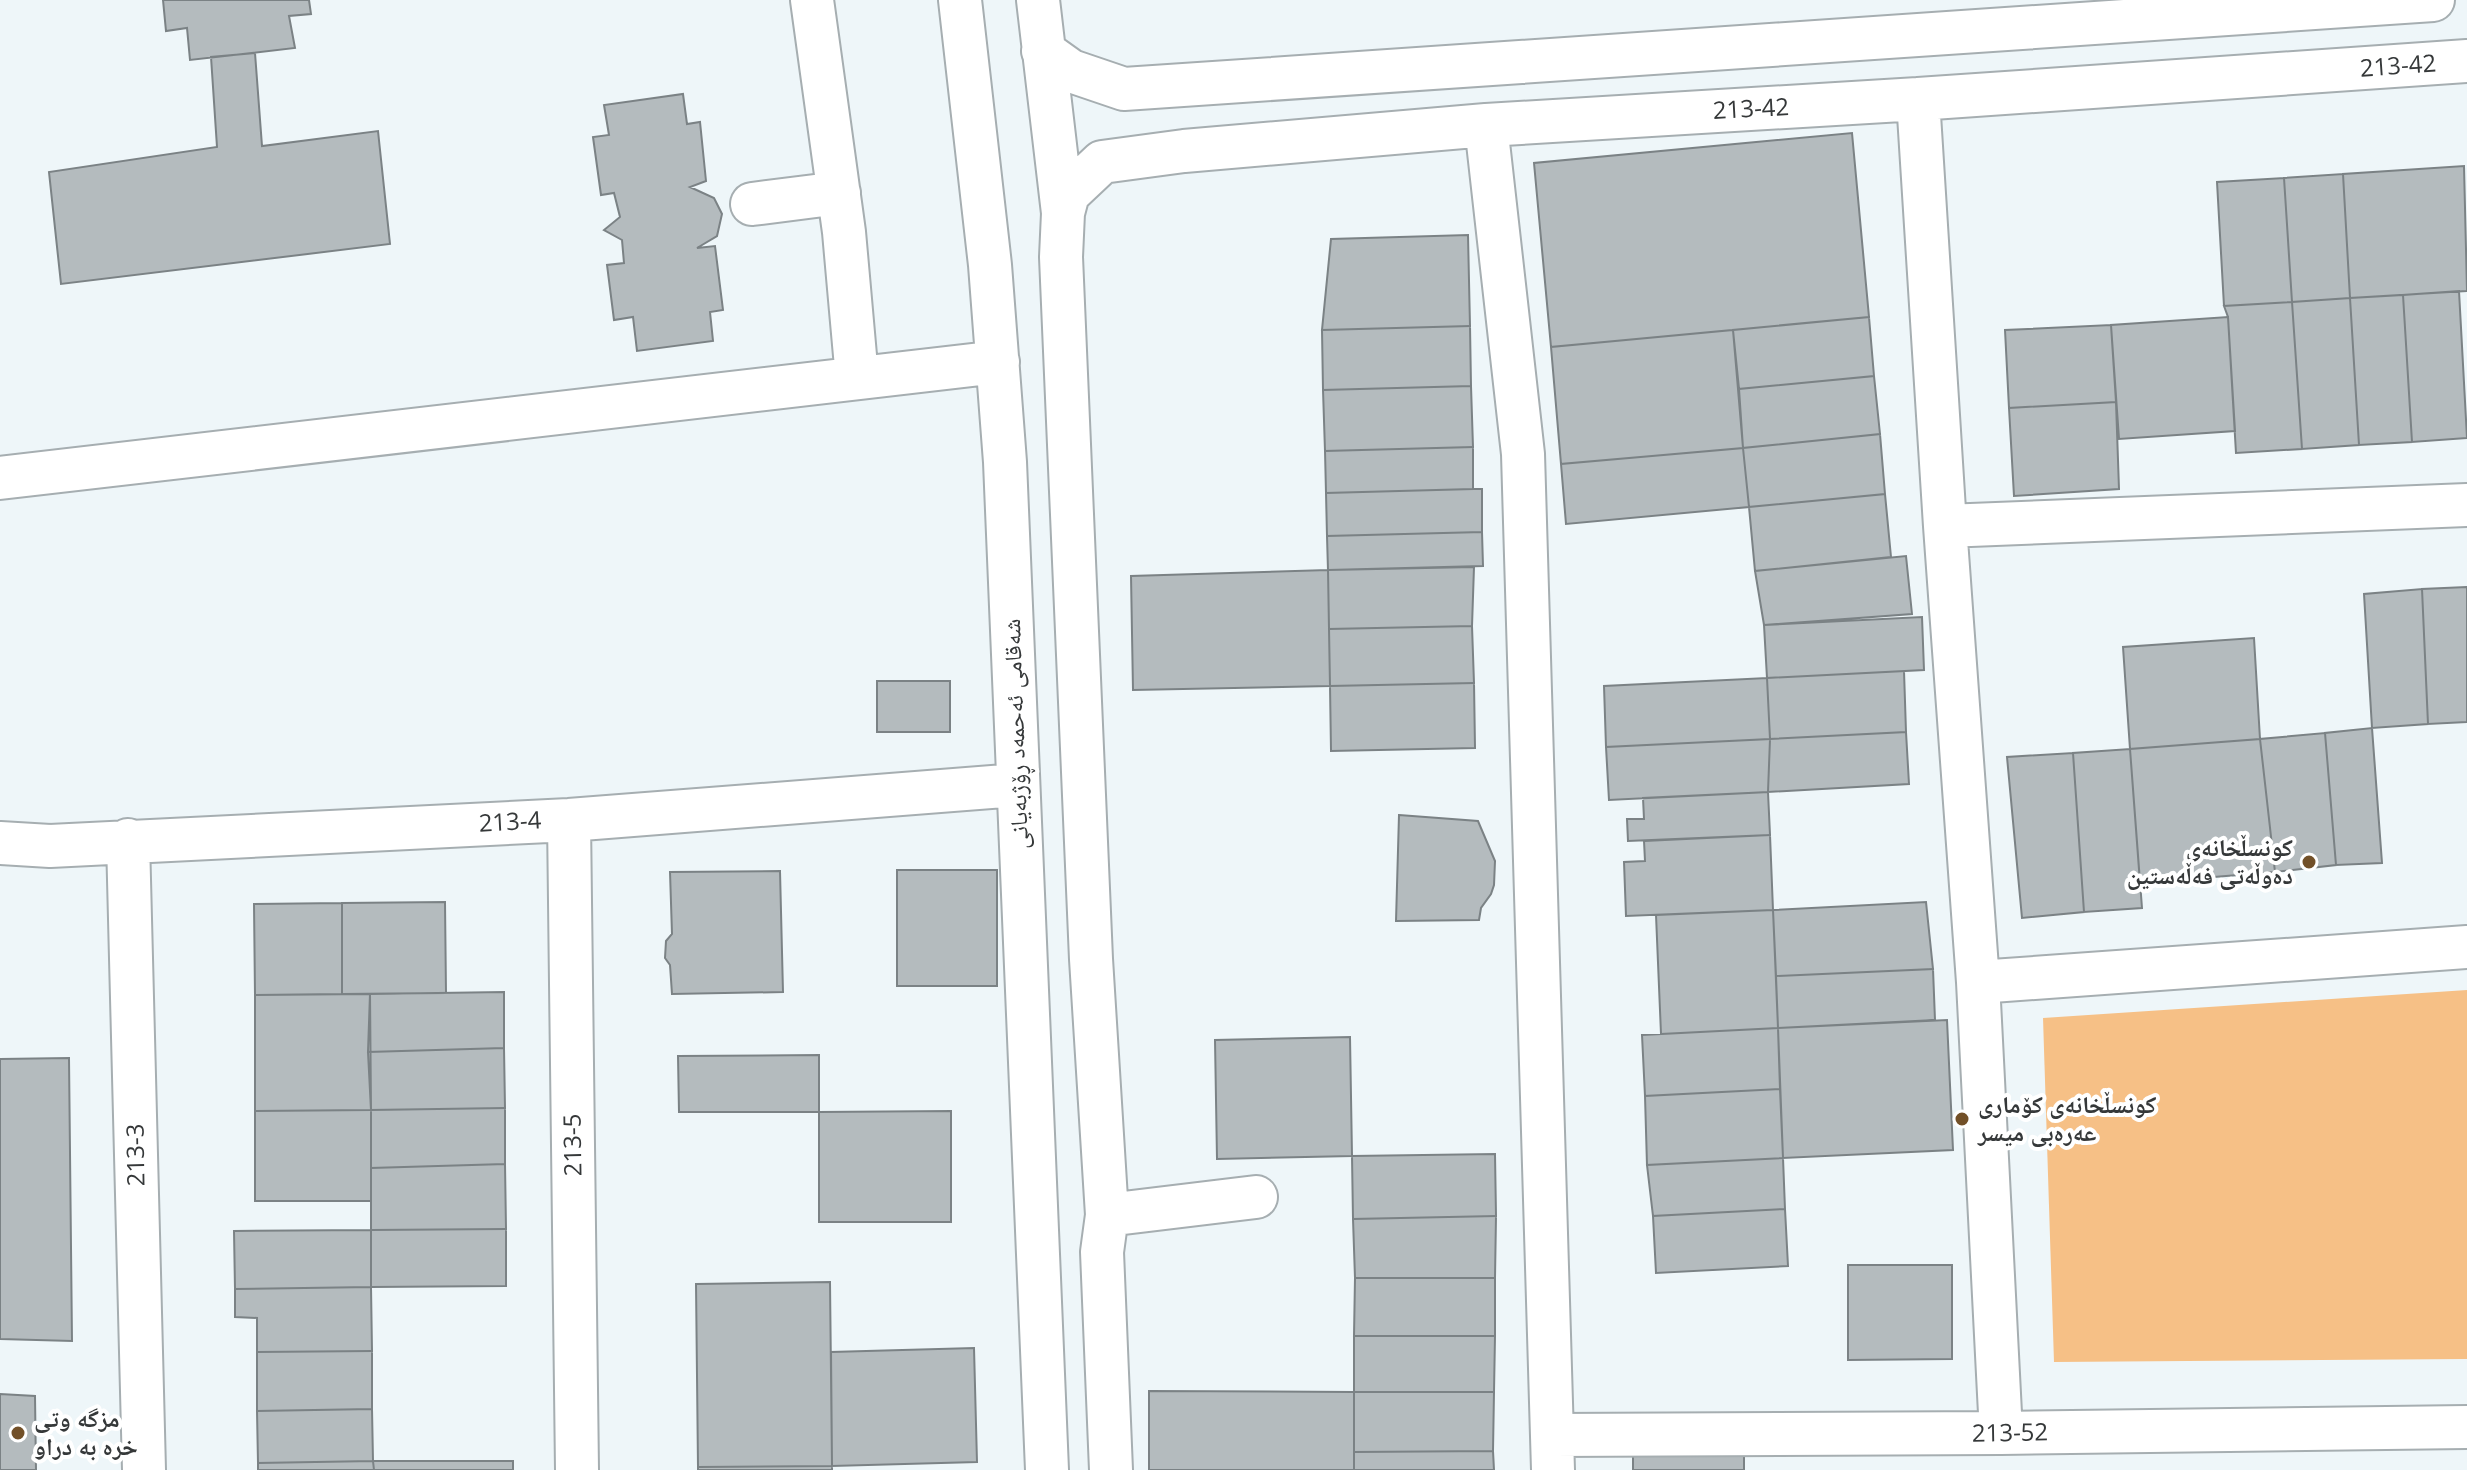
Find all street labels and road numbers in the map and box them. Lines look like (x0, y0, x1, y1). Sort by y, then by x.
street label: 213-42 (2359, 45, 2437, 84)
street label: 213-42 (1712, 89, 1790, 126)
street label: شەقامی ئەحمەد ڕۆژبەیانی (994, 618, 1038, 850)
street label: 213-4 (478, 802, 542, 839)
street label: 213-5 (554, 1113, 589, 1177)
street label: 213-3 (117, 1123, 152, 1187)
street label: 213-52 (1972, 1414, 2048, 1449)

